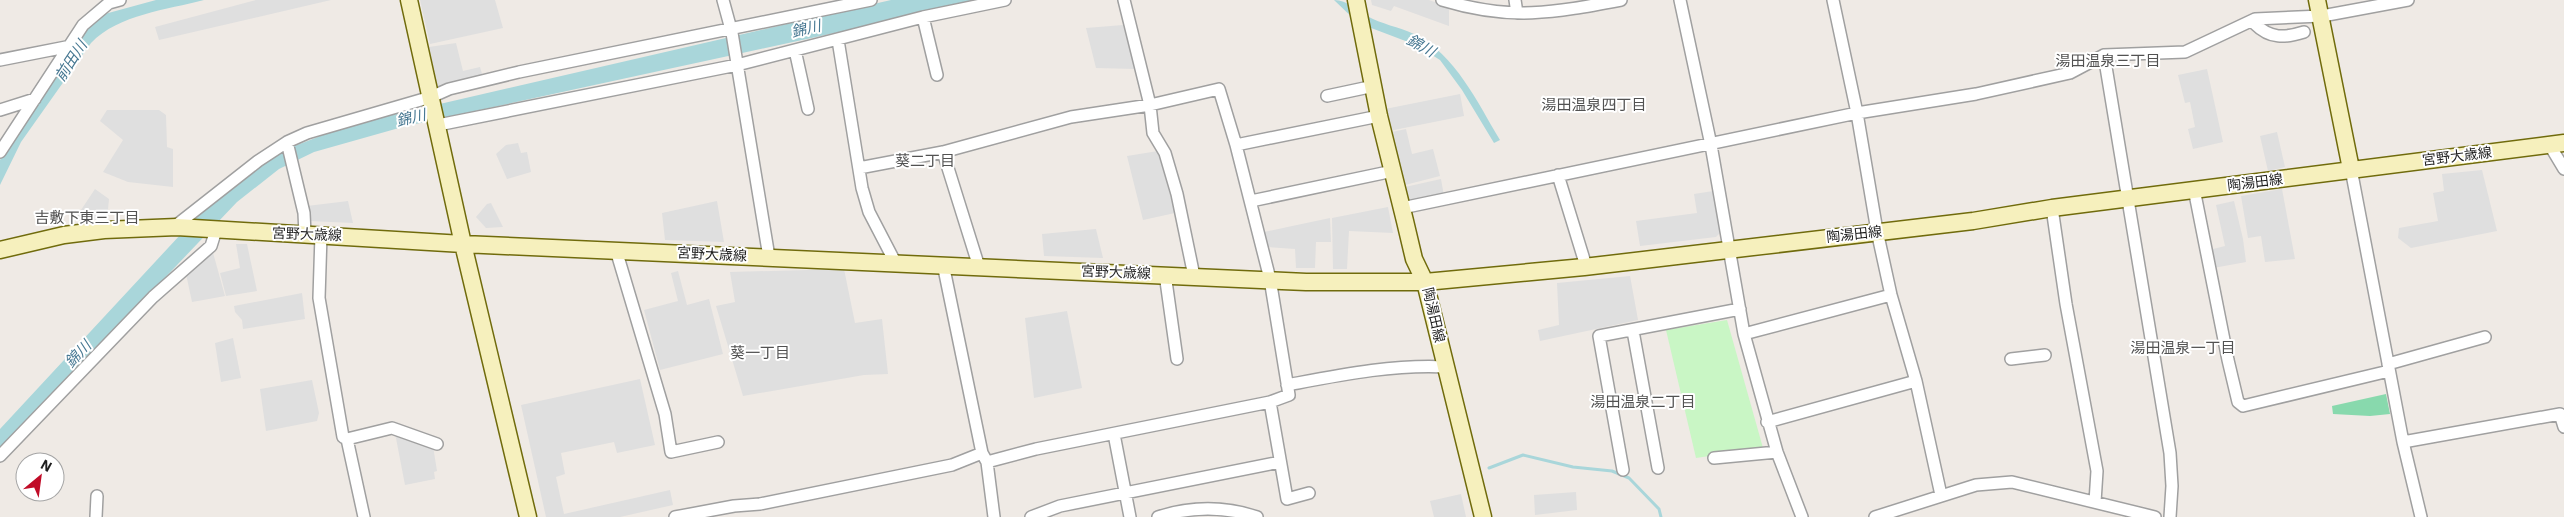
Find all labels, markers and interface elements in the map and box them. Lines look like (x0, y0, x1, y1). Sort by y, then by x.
water label: 錦川 (789, 15, 825, 41)
water label: 錦川 (1404, 30, 1441, 62)
water label: 前田川 (50, 35, 92, 85)
district label: 湯田温泉三丁目 (2055, 51, 2161, 70)
district label: 湯田温泉四丁目 (1541, 95, 1647, 114)
water label: 錦川 (394, 104, 430, 130)
street label: 宮野大歳線 (2421, 143, 2493, 169)
district label: 葵二丁目 (895, 151, 955, 170)
street label: 陶湯田線 (2226, 170, 2284, 194)
district label: 吉敷下東三丁目 (34, 208, 140, 227)
street label: 陶湯田線 (1825, 222, 1883, 246)
street label: 宮野大歳線 (272, 224, 342, 244)
street label: 宮野大歳線 (677, 243, 747, 265)
street label: 宮野大歳線 (1081, 262, 1151, 282)
street label: 陶湯田線 (1419, 286, 1449, 344)
water label: 錦川 (60, 335, 96, 371)
district label: 湯田温泉一丁目 (2130, 338, 2236, 357)
district label: 葵一丁目 (730, 343, 790, 362)
district label: 湯田温泉二丁目 (1590, 392, 1696, 411)
north arrow (15, 452, 65, 502)
text: N (38, 455, 55, 476)

